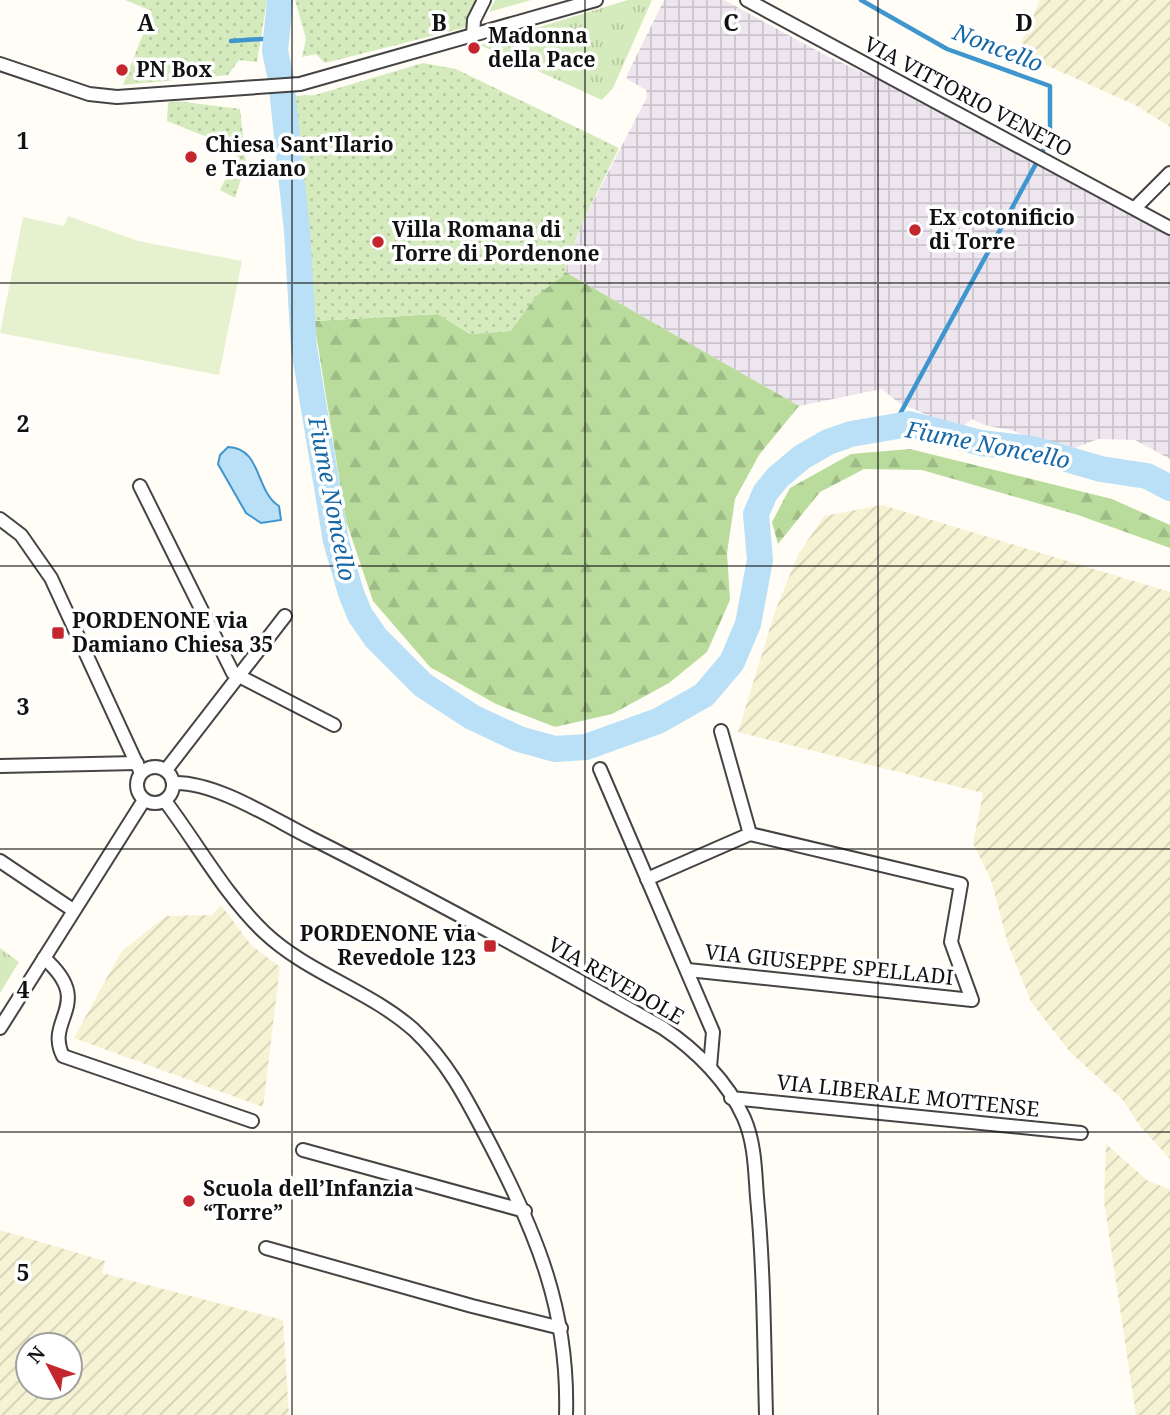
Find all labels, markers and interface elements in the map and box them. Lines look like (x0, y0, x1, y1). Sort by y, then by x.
text: A (137, 6, 155, 38)
text: B (431, 6, 447, 38)
text: C (723, 6, 739, 38)
text: D (1015, 6, 1033, 38)
water label: Noncello (948, 15, 1048, 79)
place label: Madonna della Pace (488, 21, 596, 73)
street label: VIA VITTORIO VENETO (860, 29, 1077, 163)
marker: Madonna della Pace (466, 40, 482, 56)
place label: PN Box (136, 55, 212, 83)
marker: PN Box (114, 62, 130, 78)
text: 1 (17, 124, 30, 156)
place label: Chiesa Sant'Ilario e Taziano (205, 130, 394, 182)
marker: Chiesa Sant'Ilario e Taziano (183, 149, 199, 165)
place label: Ex cotonificio di Torre (929, 203, 1075, 255)
place label: Villa Romana di Torre di Pordenone (392, 215, 600, 267)
marker: Ex cotonificio di Torre (907, 222, 923, 238)
marker: Villa Romana di Torre di Pordenone (370, 234, 386, 250)
text: 2 (17, 407, 30, 439)
water label: Fiume Noncello (902, 412, 1073, 476)
water label: Fiume Noncello (301, 413, 365, 584)
place label: PORDENONE via Damiano Chiesa 35 (72, 606, 273, 658)
marker: PORDENONE via Damiano Chiesa 35 (50, 625, 66, 641)
text: 3 (17, 690, 30, 722)
place label: PORDENONE via Revedole 123 (300, 919, 476, 971)
street label: VIA REVEDOLE (543, 930, 690, 1030)
street label: VIA GIUSEPPE SPELLADI (704, 937, 955, 991)
marker: PORDENONE via Revedole 123 (482, 938, 498, 954)
text: 4 (17, 973, 30, 1005)
street label: VIA LIBERALE MOTTENSE (775, 1067, 1041, 1123)
place label: Scuola dell’Infanzia “Torre” (203, 1174, 414, 1226)
marker: Scuola dell’Infanzia “Torre” (181, 1193, 197, 1209)
text: 5 (17, 1256, 30, 1288)
north arrow (14, 1331, 84, 1401)
text: N (21, 1341, 51, 1369)

